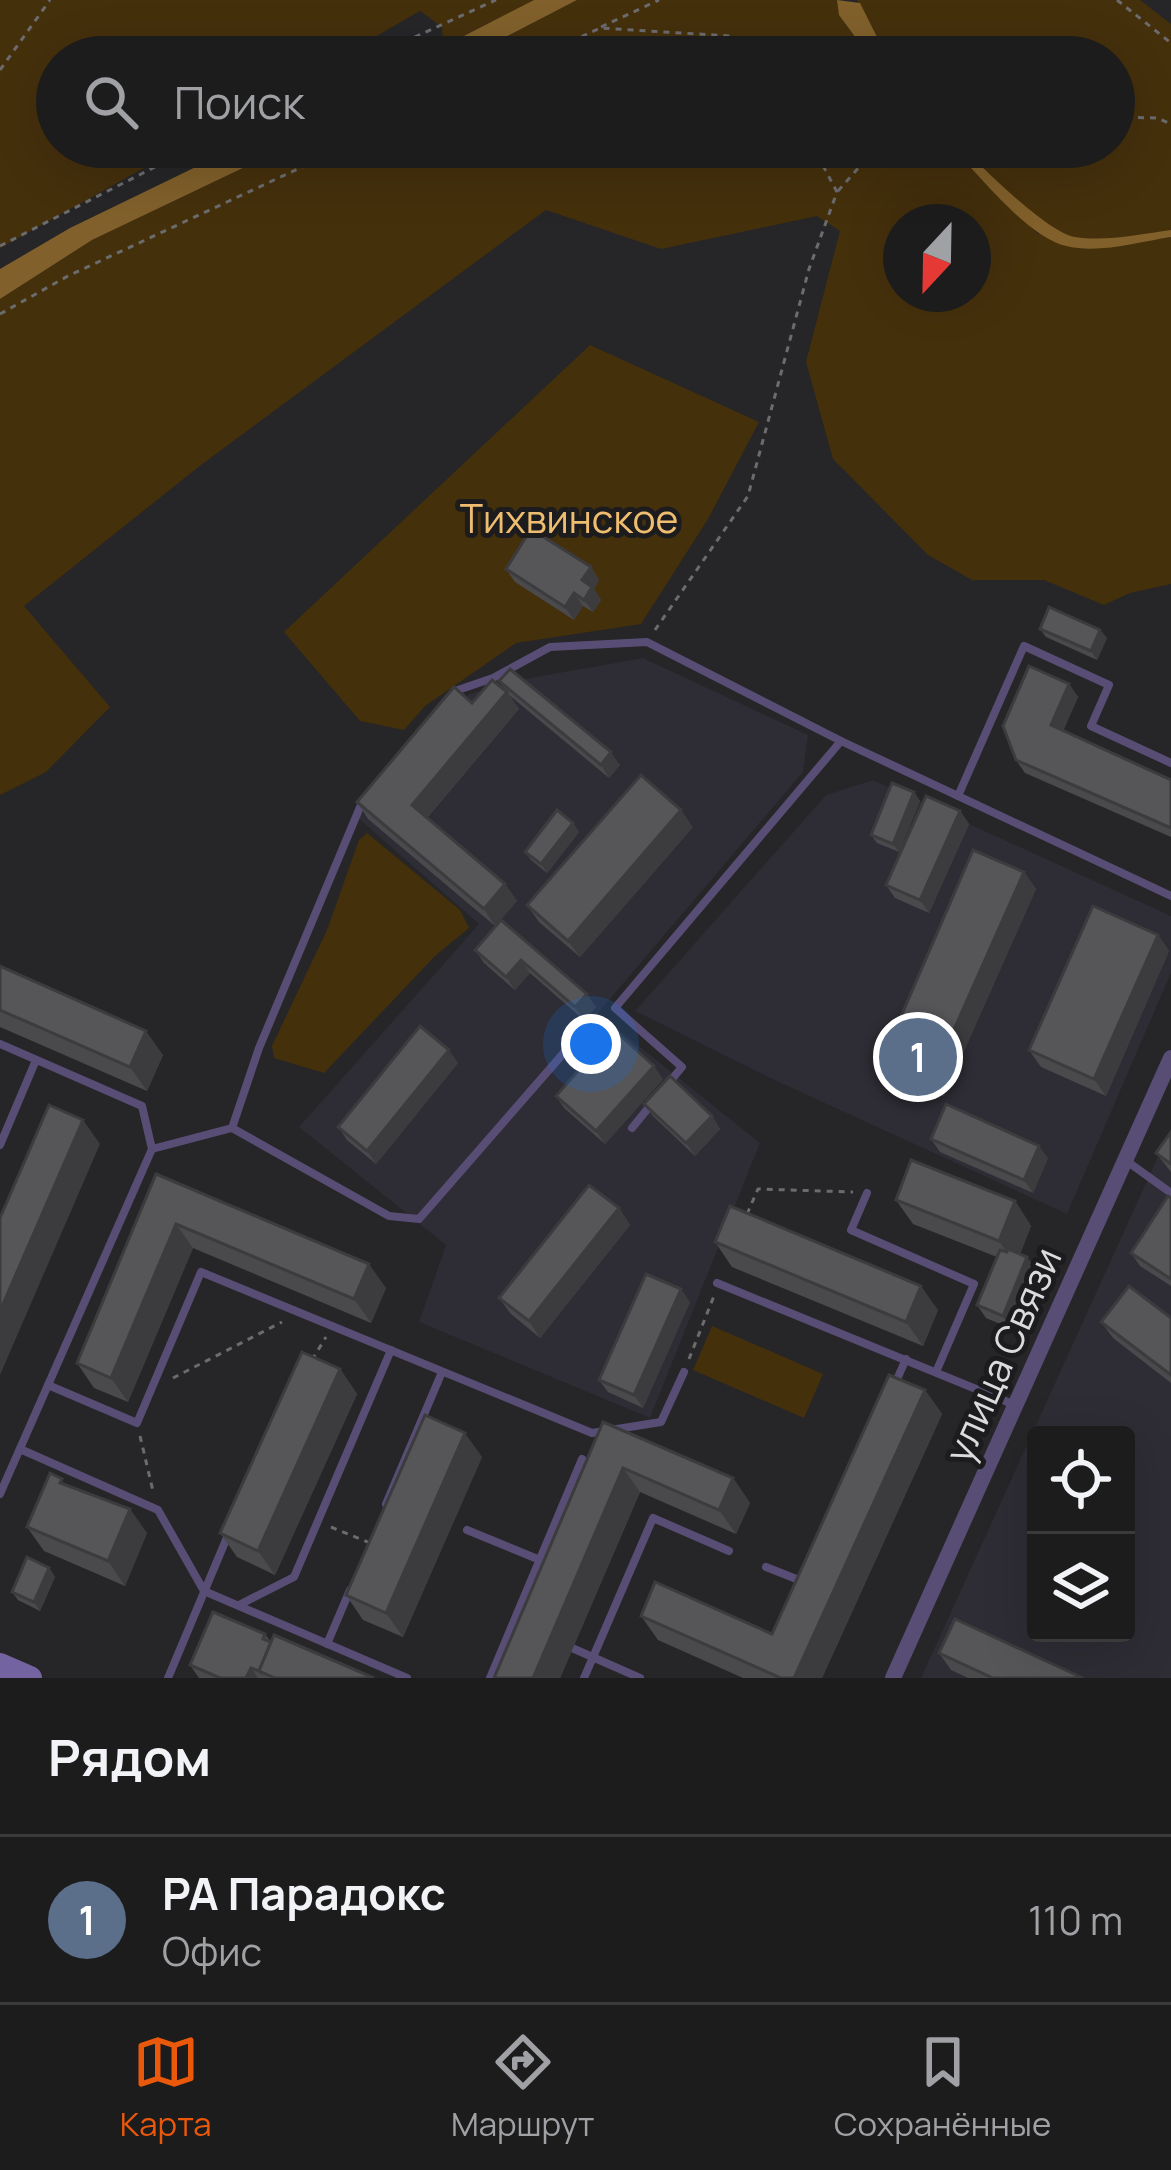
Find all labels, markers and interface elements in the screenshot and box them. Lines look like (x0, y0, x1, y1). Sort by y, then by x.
search box (36, 36, 1135, 168)
icon: search (78, 69, 144, 135)
text: Поиск (174, 71, 305, 133)
north arrow (883, 204, 991, 312)
park label: Тихвинское (460, 491, 678, 545)
pin: 1 (879, 1012, 957, 1102)
your location (561, 1014, 621, 1074)
street label: улица Связи (931, 1238, 1074, 1471)
map controls (1027, 1426, 1135, 1642)
button: locate (1027, 1426, 1135, 1534)
button: layers (1027, 1534, 1135, 1642)
text: Рядом (48, 1722, 211, 1791)
text: РА Парадокс (162, 1862, 446, 1924)
text: 1 (78, 1893, 96, 1947)
text: 110 m (1028, 1893, 1123, 1947)
text: Офис (162, 1924, 262, 1978)
tab: Карта (120, 2029, 212, 2146)
tab: Маршрут (451, 2029, 595, 2146)
tab: Сохранённые (834, 2029, 1051, 2146)

